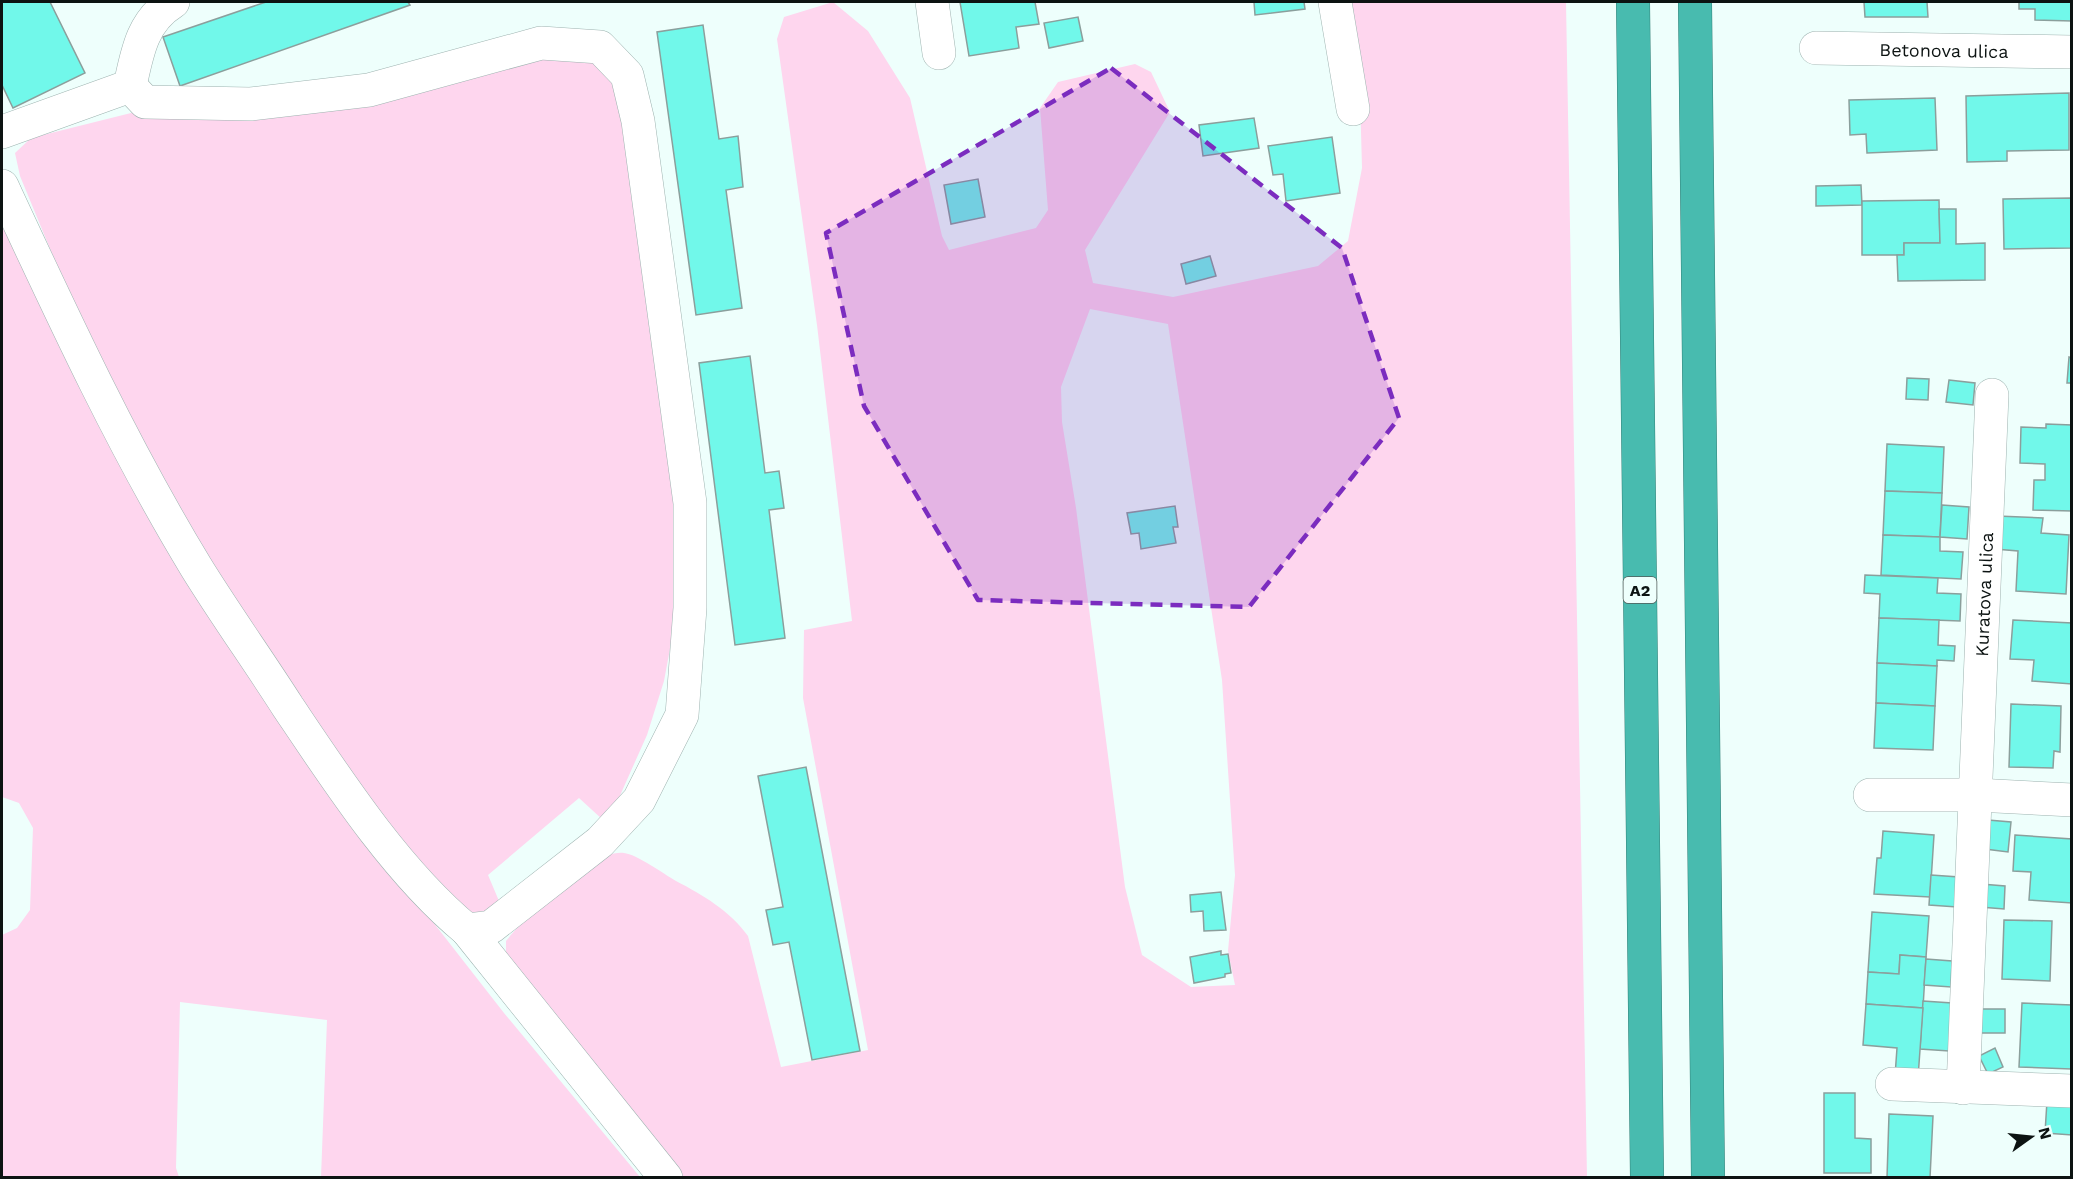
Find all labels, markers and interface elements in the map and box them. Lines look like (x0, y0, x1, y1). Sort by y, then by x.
street label: Betonova ulica (1879, 38, 2009, 62)
street label: Kuratova ulica (1971, 532, 1997, 657)
road number: A2 (1624, 577, 1656, 603)
north arrow (2001, 1107, 2061, 1167)
text: N (2034, 1125, 2056, 1141)

